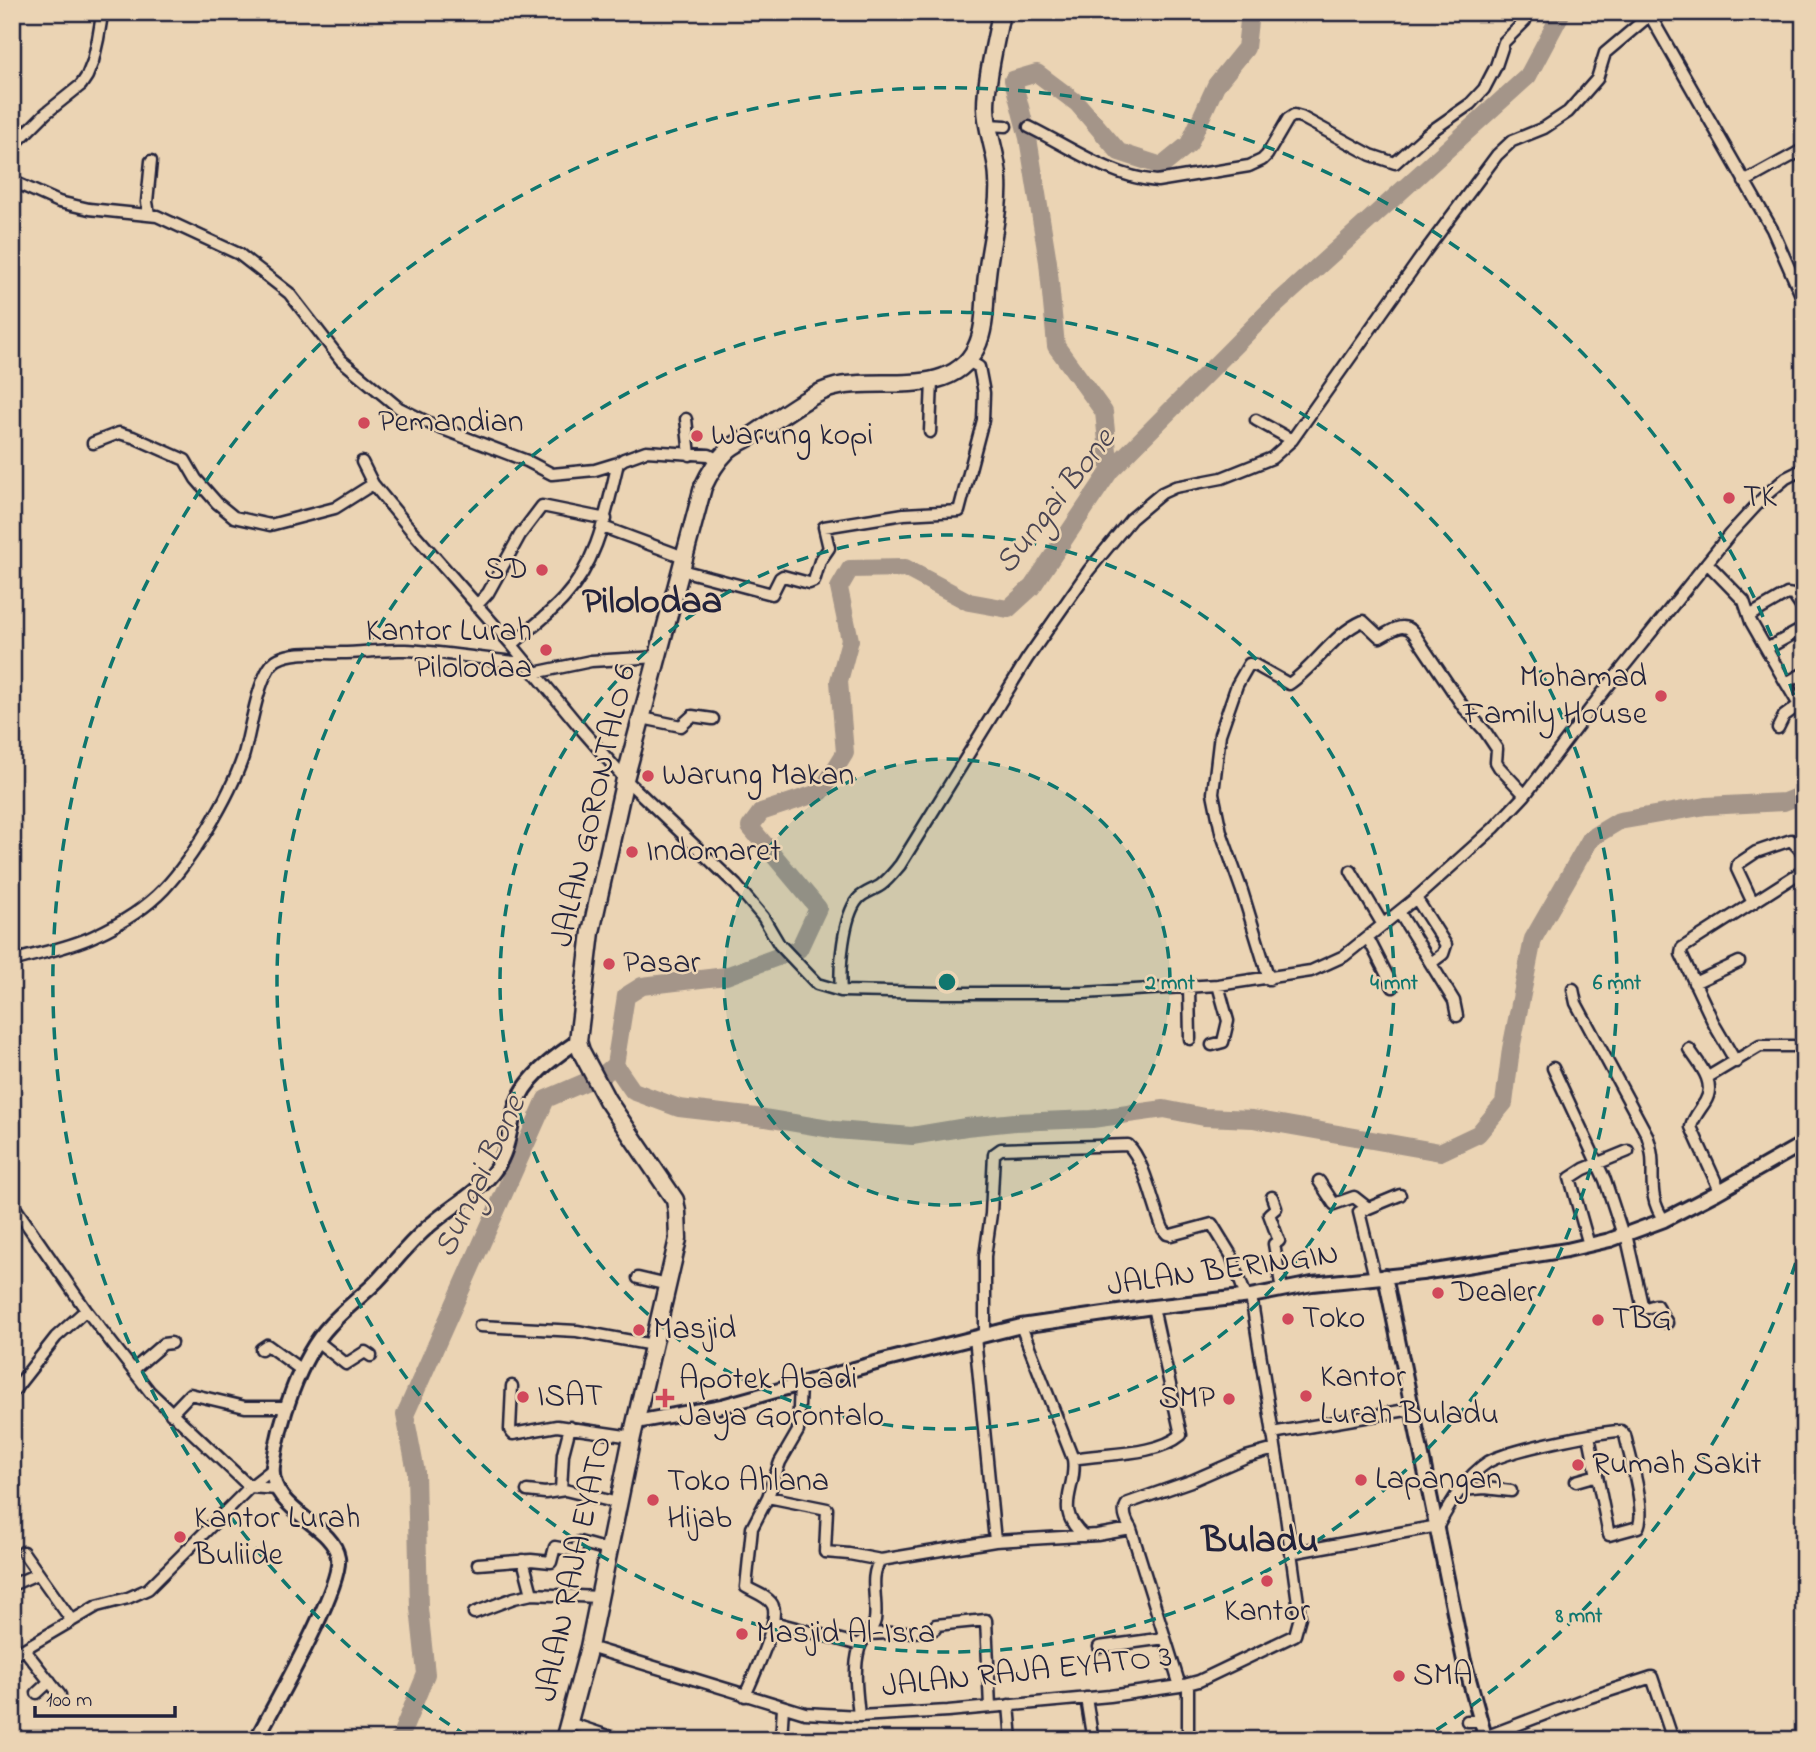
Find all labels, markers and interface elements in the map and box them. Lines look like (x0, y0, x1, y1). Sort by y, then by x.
place label: Pemandian (378, 400, 524, 447)
place label: Warung kopi (711, 413, 873, 460)
marker: Pemandian (356, 415, 372, 431)
water label: Sungai Bone (984, 418, 1130, 586)
marker: Warung kopi (689, 428, 705, 444)
place label: TK (1743, 475, 1777, 522)
marker: TK (1721, 490, 1737, 506)
place label: SD (484, 547, 528, 594)
marker: SD (534, 562, 550, 578)
district label: Pilolodaa (582, 575, 722, 631)
place label: Kantor Lurah Pilolodaa (366, 609, 532, 693)
marker: Kantor Lurah Pilolodaa (538, 642, 554, 658)
place label: Mohamad Family House (1462, 655, 1648, 739)
street label: JALAN GORONTALO 6 (540, 660, 650, 952)
marker: Mohamad Family House (1653, 688, 1669, 704)
place label: Warung Makan (662, 753, 854, 800)
marker: Warung Makan (640, 768, 656, 784)
place label: Indomaret (646, 829, 781, 876)
marker: Indomaret (624, 844, 640, 860)
place label: Pasar (623, 941, 700, 988)
marker: Pasar (601, 956, 617, 972)
text: 2 mnt (1144, 969, 1196, 999)
text: 4 mnt (1370, 969, 1419, 999)
text: 6 mnt (1593, 969, 1642, 999)
centre of rings (935, 970, 959, 994)
water label: Sungai Bone (423, 1087, 541, 1266)
street label: JALAN BERINGIN (1104, 1231, 1342, 1311)
place label: Dealer (1451, 1270, 1537, 1317)
marker: Dealer (1430, 1285, 1446, 1301)
place label: Toko (1302, 1296, 1365, 1343)
place label: TBG (1612, 1297, 1672, 1344)
place label: Masjid (653, 1307, 736, 1354)
marker: Toko (1280, 1311, 1296, 1327)
marker: TBG (1590, 1312, 1606, 1328)
marker: Masjid (631, 1322, 647, 1338)
place label: Kantor Lurah Buladu (1320, 1355, 1499, 1439)
place label: Apotek Abadi Jaya Gorontalo (679, 1357, 884, 1441)
place label: ISAT (537, 1374, 603, 1421)
place label: SMP (1158, 1376, 1215, 1423)
marker: Kantor Lurah Buladu (1298, 1388, 1314, 1404)
marker: ISAT (515, 1389, 531, 1405)
marker: Apotek Abadi Jaya Gorontalo (657, 1390, 673, 1406)
marker: SMP (1221, 1391, 1237, 1407)
street label: JALAN RAJA EYATO (524, 1432, 626, 1706)
place label: Rumah Sakit (1592, 1442, 1762, 1489)
place label: Lapangan (1375, 1457, 1502, 1504)
marker: Rumah Sakit (1570, 1457, 1586, 1473)
place label: Toko Ahlana Hijab (667, 1459, 829, 1543)
marker: Lapangan (1353, 1472, 1369, 1488)
marker: Toko Ahlana Hijab (645, 1492, 661, 1508)
place label: Kantor Lurah Buliide (193, 1496, 360, 1580)
district label: Buladu (1199, 1514, 1319, 1570)
marker: Kantor Lurah Buliide (172, 1529, 188, 1545)
marker: Kantor (1259, 1573, 1275, 1589)
place label: Kantor (1224, 1589, 1310, 1636)
text: 8 mnt (1555, 1602, 1603, 1632)
place label: Masjid Al-Isra (756, 1611, 935, 1658)
marker: Masjid Al-Isra (734, 1626, 750, 1642)
street label: JALAN RAJA EYATO 3 (880, 1634, 1174, 1712)
place label: SMA (1413, 1653, 1473, 1700)
marker: SMA (1391, 1668, 1407, 1684)
scale bar (35, 1675, 175, 1719)
text: 100 m (46, 1686, 92, 1716)

